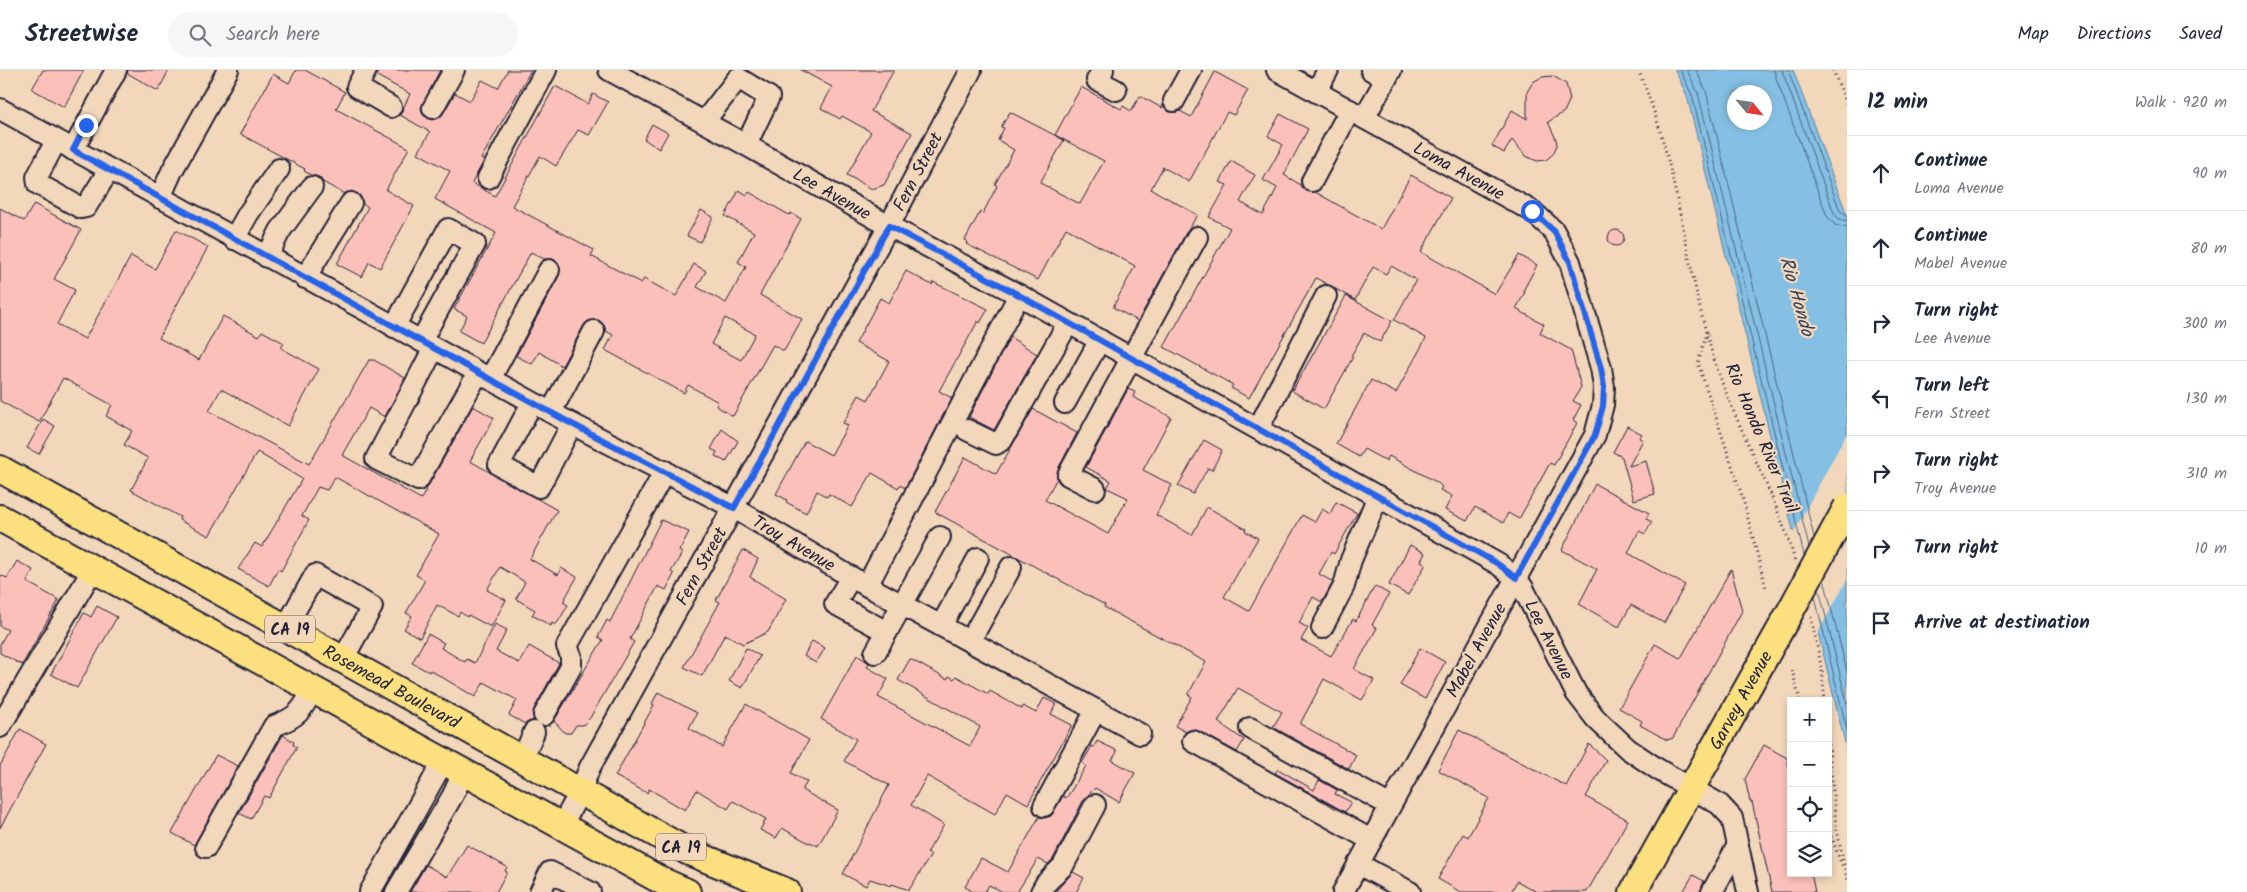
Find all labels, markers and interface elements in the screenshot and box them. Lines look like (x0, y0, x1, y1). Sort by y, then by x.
search box (168, 12, 518, 57)
text: Streetwise (25, 15, 138, 54)
text: Search here (226, 20, 320, 50)
text: Map (2017, 20, 2049, 49)
text: Directions (2077, 20, 2151, 49)
text: Saved (2179, 20, 2222, 49)
icon: search (186, 21, 214, 49)
north arrow (1727, 85, 1772, 130)
text: 12 min (1867, 86, 1928, 119)
text: Walk · 920 m (2135, 90, 2227, 115)
route end (75, 114, 98, 137)
street label: Fern Street (886, 127, 952, 217)
street label: Loma Avenue (1407, 135, 1510, 209)
text: Continue (1914, 146, 1987, 176)
icon: ahead (1867, 159, 1895, 187)
street label: Lee Avenue (787, 161, 876, 229)
text: 90 m (2192, 161, 2227, 186)
text: Loma Avenue (1914, 176, 2004, 201)
route start (1521, 200, 1544, 223)
text: Continue (1914, 221, 1987, 251)
icon: ahead (1867, 234, 1895, 262)
text: 80 m (2190, 236, 2227, 261)
text: Mabel Avenue (1914, 251, 2007, 276)
water label: Rio Hondo (1770, 253, 1822, 341)
text: Turn right (1914, 296, 1999, 326)
icon: right (1867, 309, 1895, 337)
text: 300 m (2183, 311, 2227, 336)
text: Lee Avenue (1914, 326, 1991, 351)
street label: Rio Hondo River Trail (1716, 359, 1806, 519)
text: Turn left (1914, 371, 1989, 401)
icon: left (1867, 384, 1895, 412)
text: 130 m (2186, 386, 2227, 411)
text: Fern Street (1914, 401, 1990, 426)
text: Turn right (1914, 446, 1999, 476)
icon: right (1867, 459, 1895, 487)
text: 310 m (2186, 461, 2227, 486)
text: Troy Avenue (1914, 476, 1996, 501)
street label: Troy Avenue (746, 509, 840, 581)
street label: Fern Street (669, 521, 736, 612)
text: Turn right (1914, 533, 1999, 563)
icon: right (1867, 534, 1895, 562)
text: 10 m (2195, 536, 2227, 561)
street label: Lee Avenue (1515, 595, 1580, 685)
street label: Mabel Avenue (1439, 598, 1515, 704)
text: Arrive at destination (1914, 608, 2090, 638)
icon: arrive (1867, 609, 1895, 637)
road number: CA 19 (265, 616, 315, 642)
street label: Rosemead Boulevard (317, 638, 466, 738)
street label: Garvey Avenue (1702, 646, 1781, 756)
map controls (1787, 697, 1832, 877)
button: + (1787, 697, 1832, 742)
button: − (1787, 742, 1832, 787)
button: locate (1787, 787, 1832, 832)
button: layers (1787, 832, 1832, 877)
road number: CA 19 (656, 834, 706, 860)

